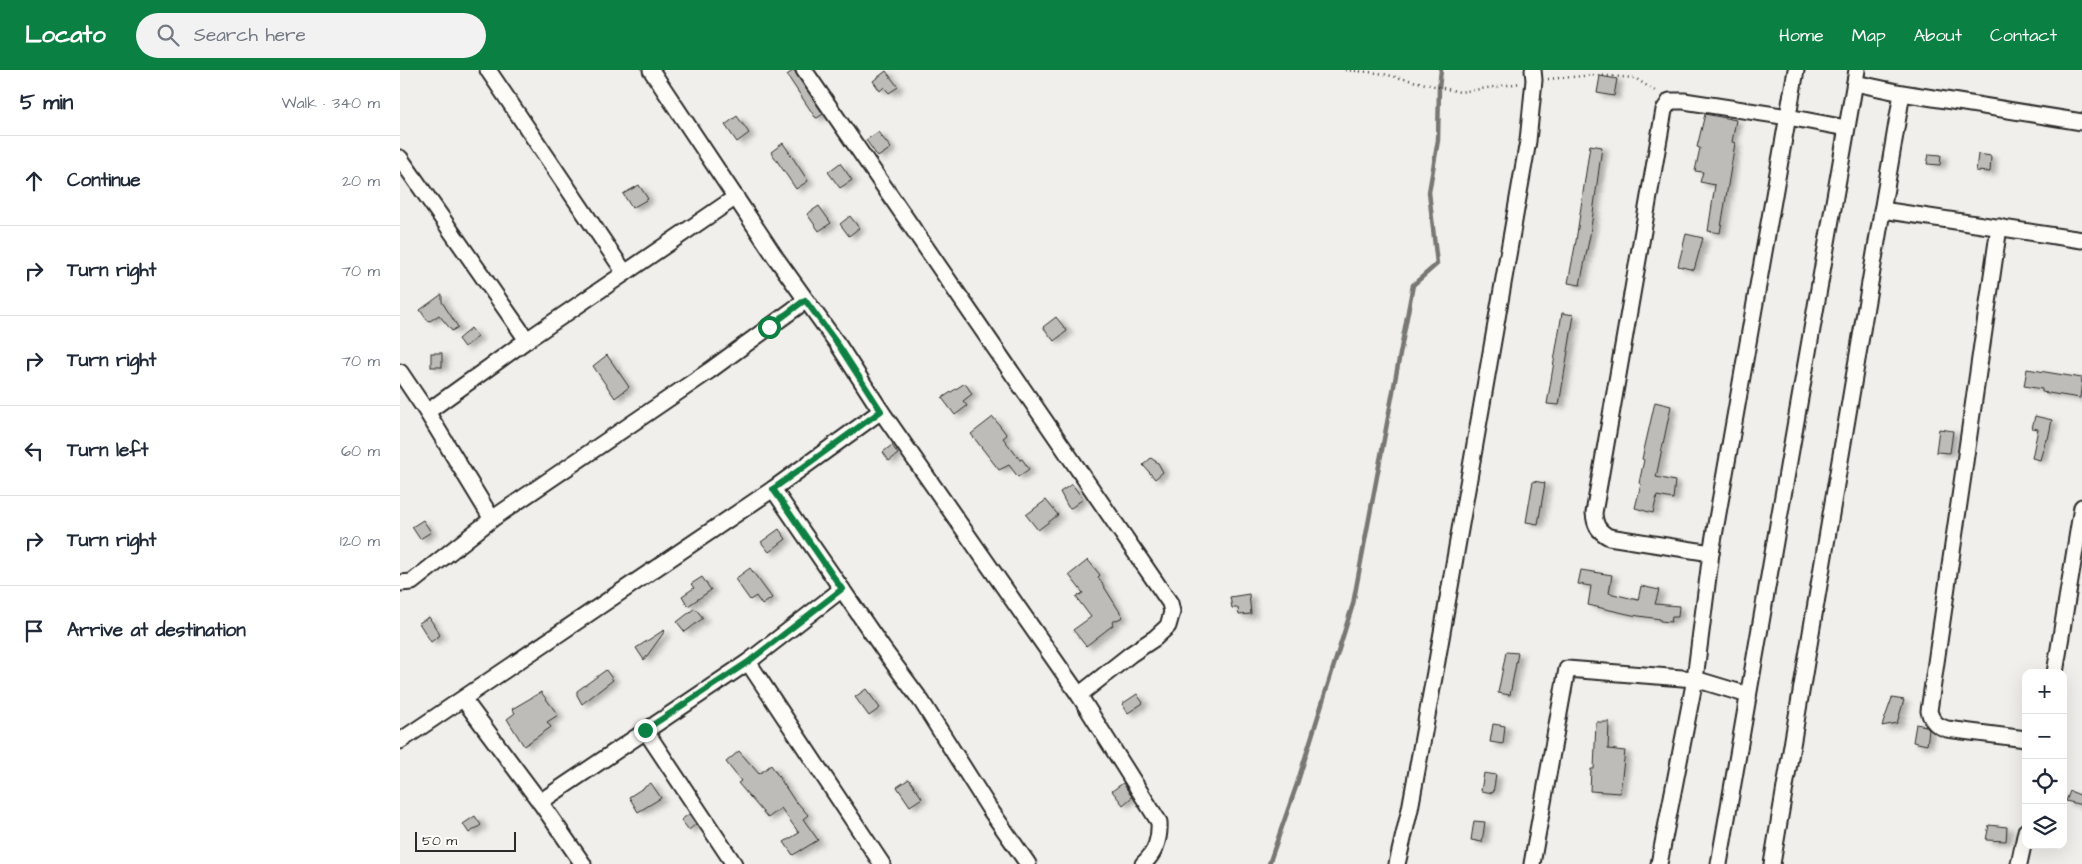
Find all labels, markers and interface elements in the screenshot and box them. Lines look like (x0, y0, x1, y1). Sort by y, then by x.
search box (136, 13, 486, 58)
text: Locato (25, 18, 106, 52)
icon: search (154, 21, 182, 49)
text: Search here (194, 22, 306, 49)
text: Home (1779, 23, 1824, 48)
text: Map (1852, 23, 1886, 48)
text: About (1914, 23, 1962, 48)
text: Contact (1990, 23, 2057, 48)
text: 5 min (20, 88, 73, 117)
text: Walk · 340 m (281, 92, 380, 114)
icon: ahead (20, 167, 48, 195)
text: Continue (67, 167, 141, 194)
text: 20 m (342, 170, 380, 192)
icon: right (20, 257, 48, 285)
text: Turn right (67, 257, 156, 284)
text: 70 m (341, 260, 380, 282)
route start (758, 316, 781, 339)
icon: right (20, 347, 48, 375)
text: Turn right (67, 347, 156, 374)
text: 70 m (341, 350, 380, 372)
icon: left (20, 437, 48, 465)
text: Turn left (67, 437, 148, 464)
text: 60 m (341, 440, 380, 462)
icon: right (20, 527, 48, 555)
text: Turn right (67, 527, 156, 554)
text: 120 m (340, 530, 380, 552)
icon: arrive (20, 617, 48, 645)
text: Arrive at destination (67, 617, 246, 644)
map controls (2022, 669, 2067, 849)
button: + (2022, 669, 2067, 714)
button: − (2022, 714, 2067, 759)
route end (634, 719, 657, 742)
button: locate (2022, 759, 2067, 804)
button: layers (2022, 804, 2067, 849)
scale bar (415, 829, 516, 852)
text: 50 m (422, 831, 457, 851)

